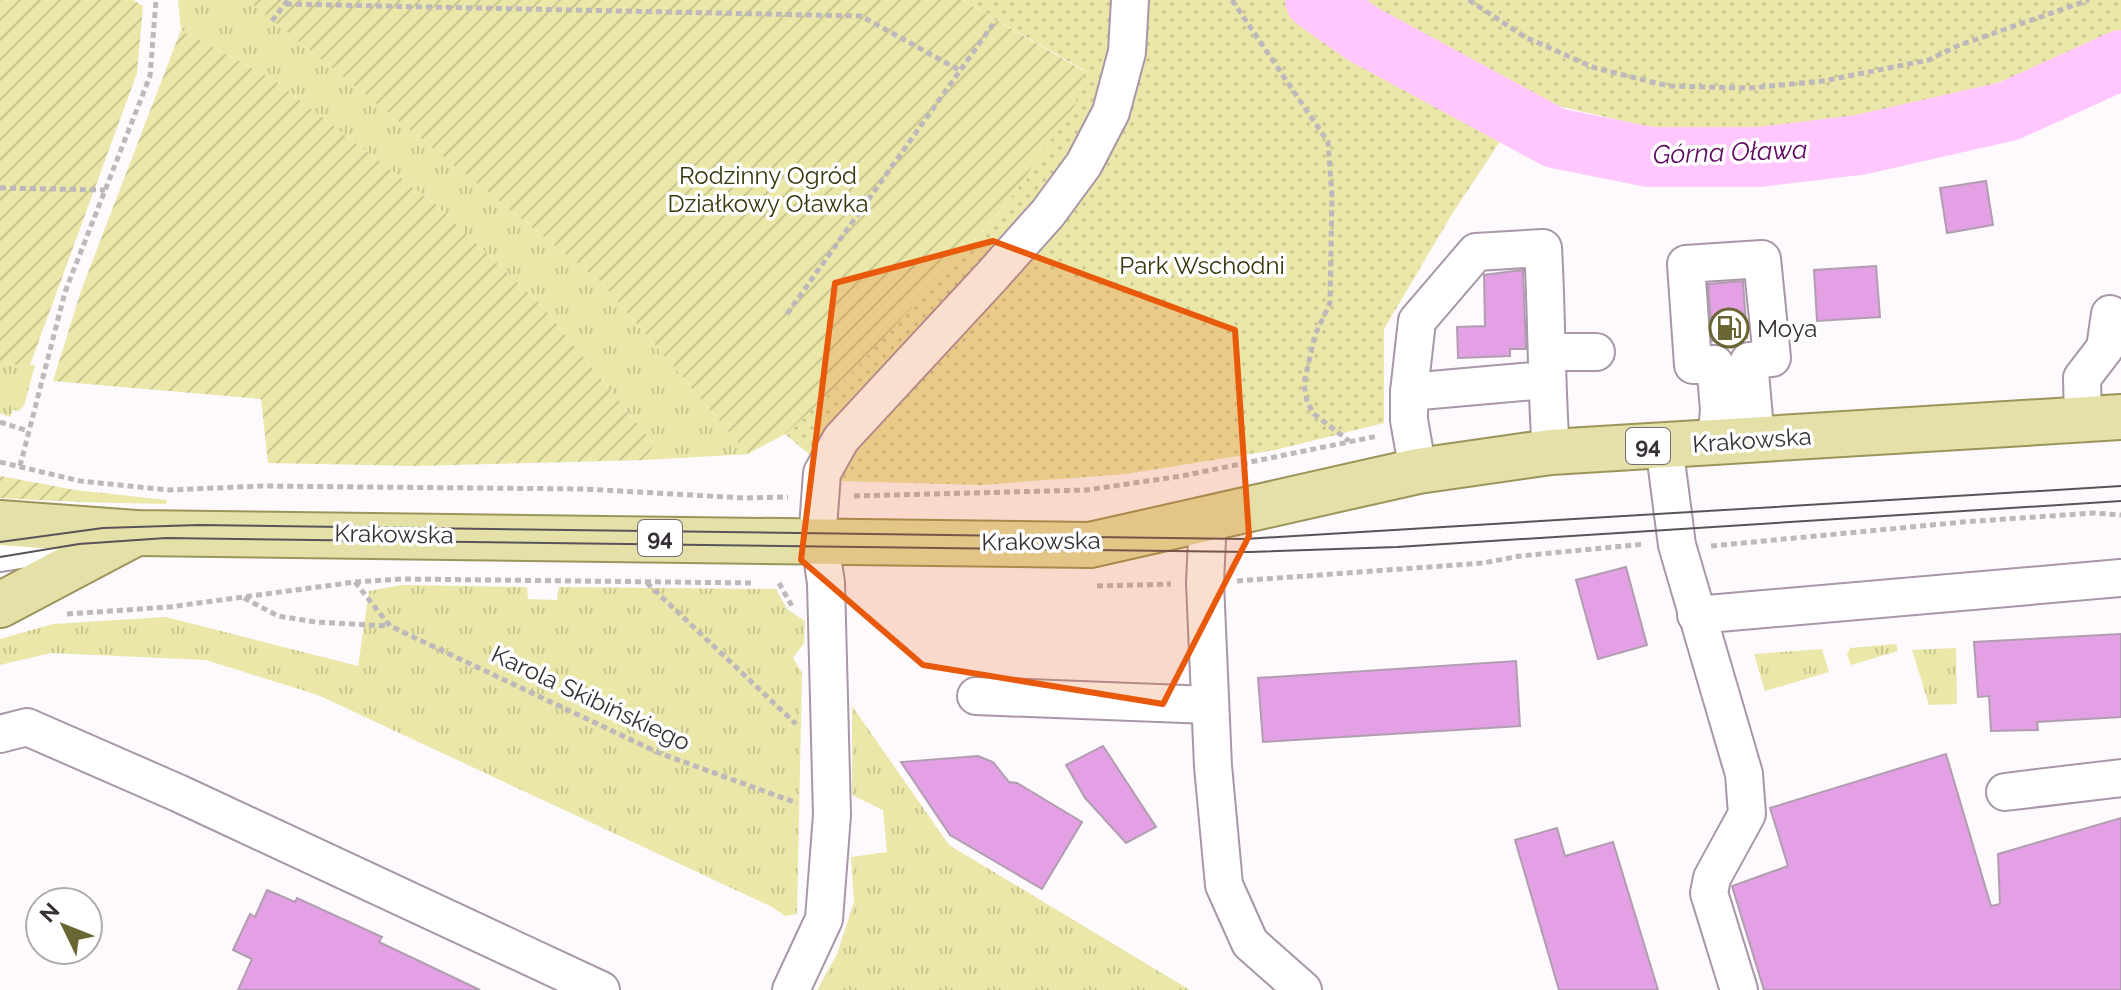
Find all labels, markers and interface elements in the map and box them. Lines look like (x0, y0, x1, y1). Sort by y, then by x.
water label: Górna Oława (1652, 134, 1808, 170)
park label: Rodzinny Ogród Działkowy Oławka (667, 161, 869, 218)
park label: Park Wschodni (1119, 251, 1285, 280)
fuel station icon: Moya (1708, 307, 1750, 349)
place label: Moya (1757, 314, 1817, 343)
street label: Krakowska (1691, 421, 1813, 459)
road number: 94 (1626, 428, 1670, 464)
street label: Krakowska (334, 518, 454, 550)
road number: 94 (638, 520, 682, 556)
street label: Krakowska (981, 525, 1101, 557)
street label: Karola Skibińskiego (487, 639, 695, 757)
north arrow (24, 886, 104, 966)
text: N (34, 897, 65, 927)

